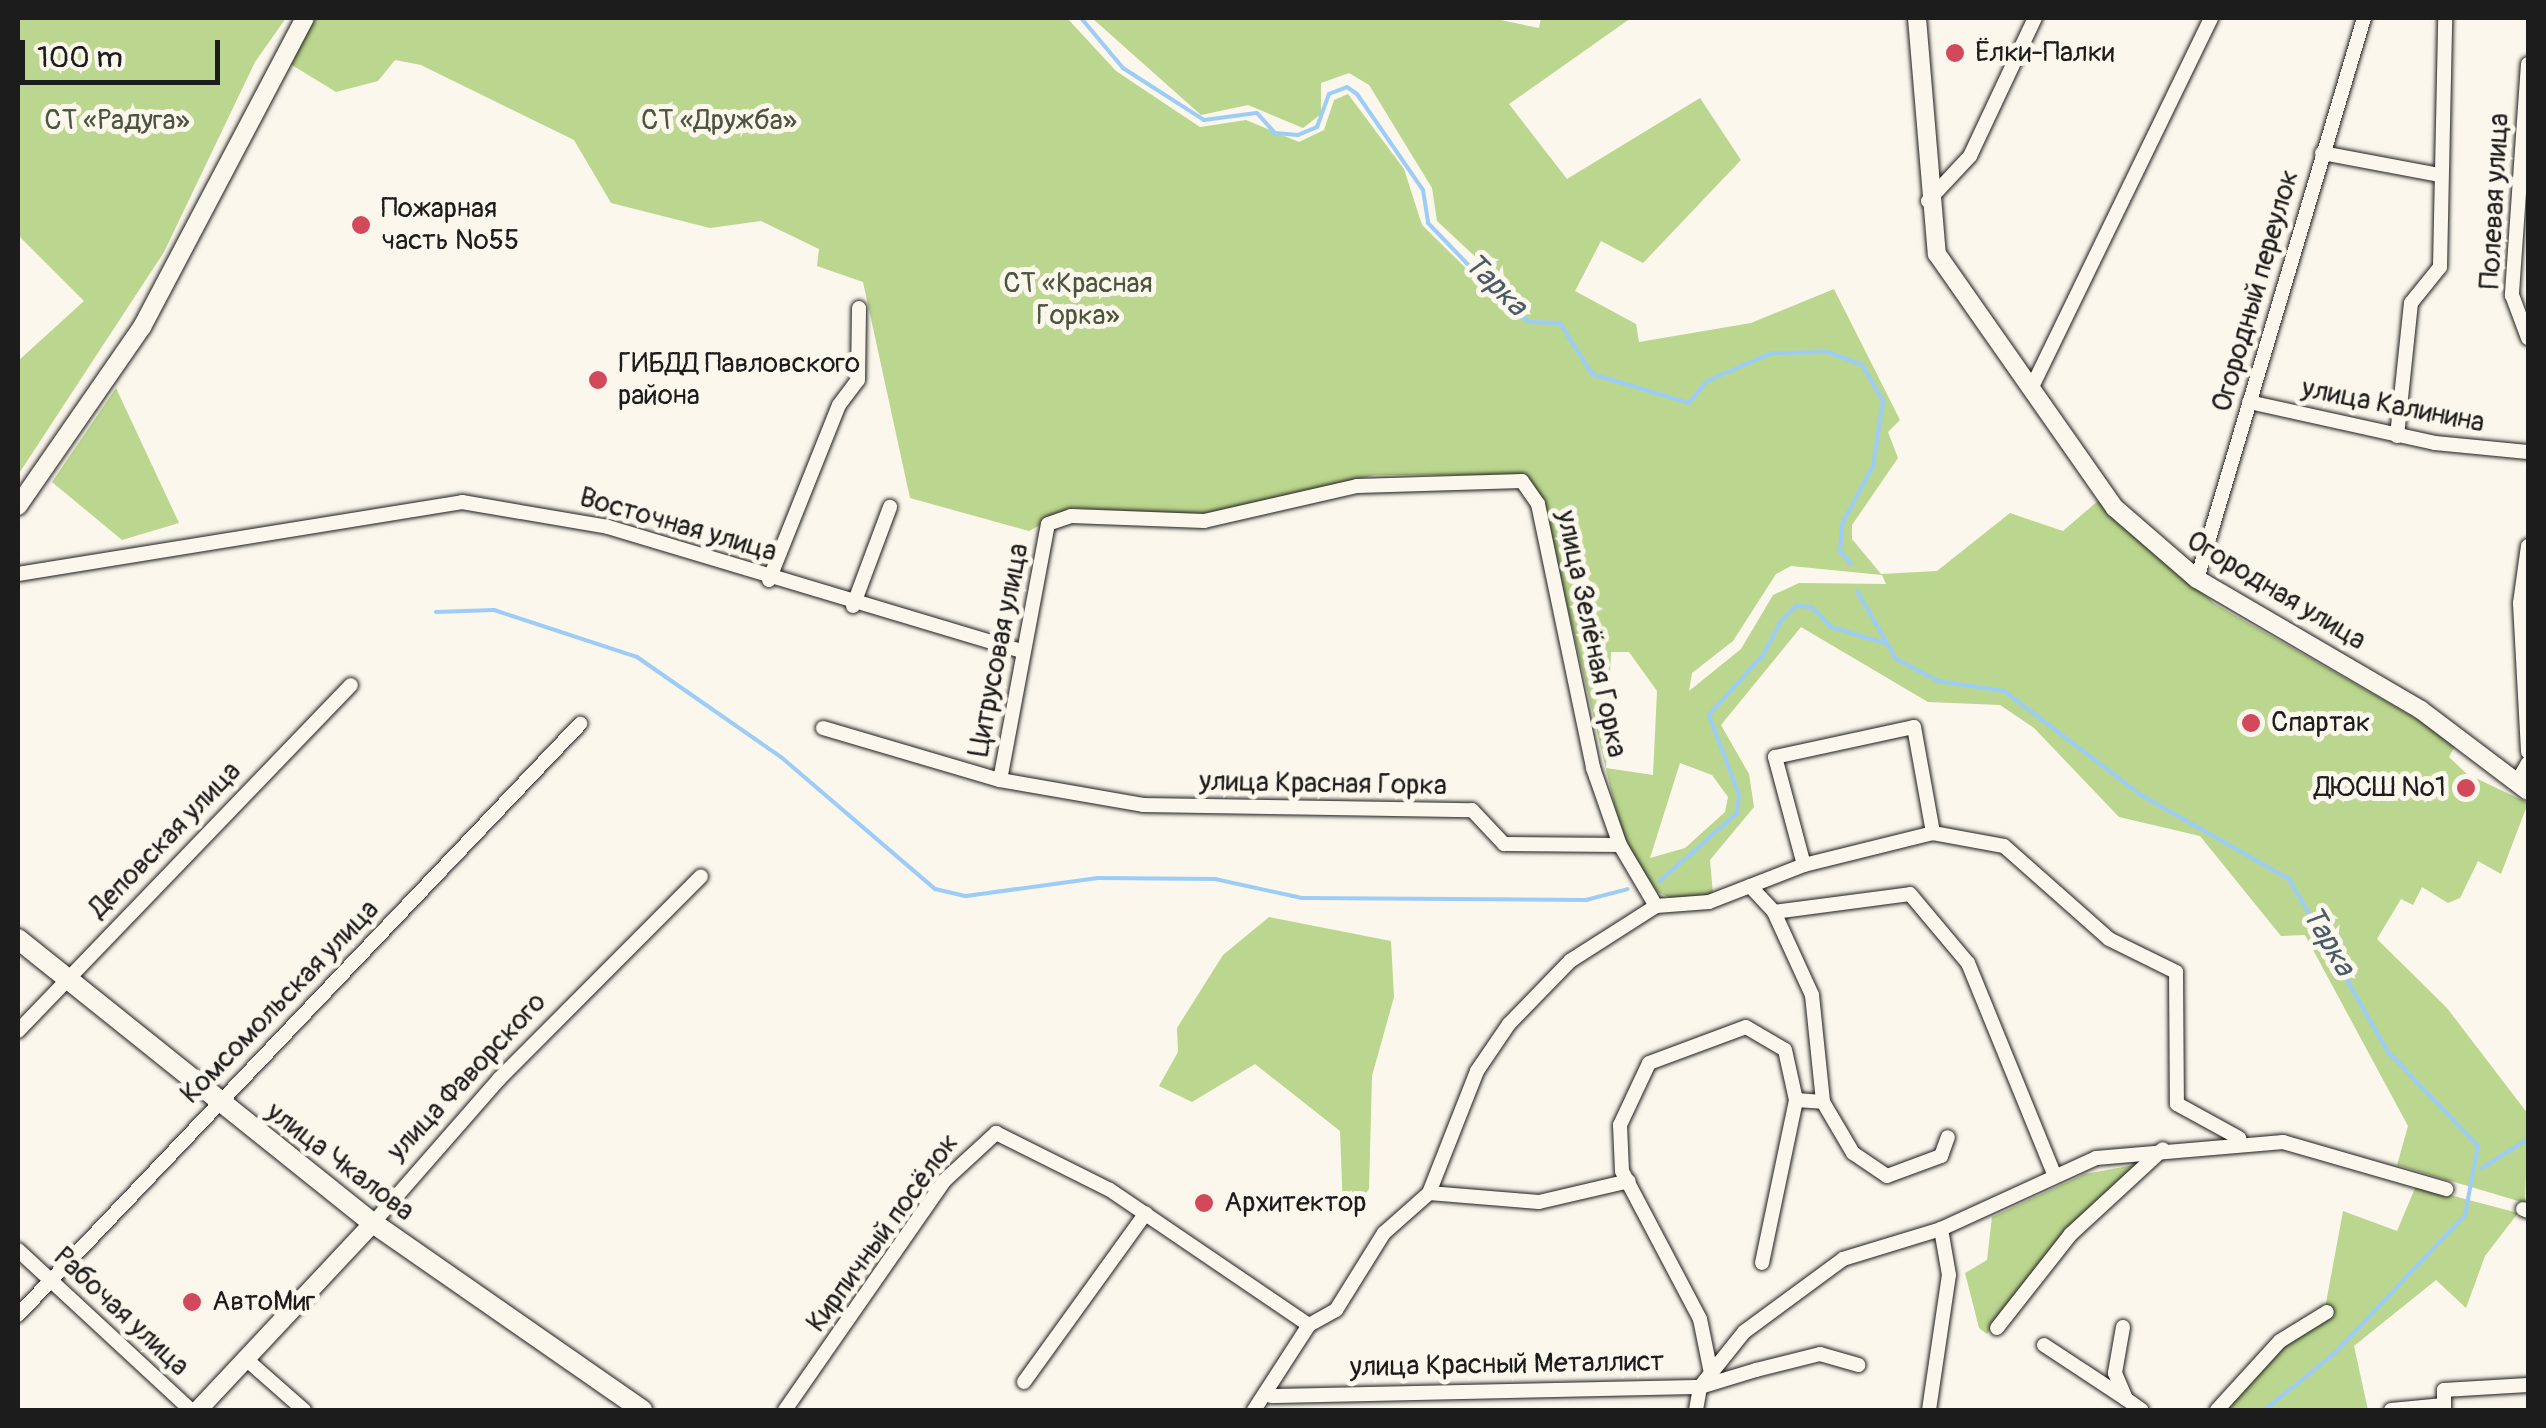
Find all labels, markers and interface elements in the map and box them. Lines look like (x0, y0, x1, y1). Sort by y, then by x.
scale bar (25, 20, 225, 82)
place label: Ёлки-Палки (1975, 36, 2115, 70)
text: 100 m (37, 39, 123, 76)
marker: Ёлки-Палки (1944, 42, 1966, 64)
park label: СТ «Радуга» (44, 104, 190, 138)
park label: СТ «Дружба» (641, 104, 797, 138)
street label: Полевая улица (2474, 112, 2516, 290)
street label: Огородный переулок (2205, 166, 2307, 416)
place label: Пожарная часть №55 (381, 192, 519, 258)
marker: Пожарная часть №55 (350, 214, 372, 236)
water label: Тарка (1456, 246, 1534, 324)
park label: СТ «Красная Горка» (1003, 267, 1153, 333)
place label: ГИБДД Павловского района (618, 347, 860, 413)
marker: ГИБДД Павловского района (587, 369, 609, 391)
street label: улица Калинина (2299, 372, 2487, 440)
street label: Восточная улица (575, 481, 781, 569)
street label: улица Зелёная Горка (1548, 507, 1634, 761)
street label: Огородная улица (2180, 524, 2372, 658)
street label: Цитрусовая улица (962, 541, 1036, 759)
place label: Спартак (2271, 706, 2370, 740)
marker: Спартак (2240, 712, 2262, 734)
street label: Деповская улица (82, 755, 248, 925)
street label: улица Красная Горка (1199, 765, 1447, 803)
place label: ДЮСШ №1 (2314, 771, 2446, 805)
marker: ДЮСШ №1 (2455, 777, 2477, 799)
street label: Комсомольская улица (174, 893, 386, 1111)
water label: Тарка (2294, 900, 2362, 982)
street label: улица Фаворского (380, 986, 554, 1168)
street label: улица Чкалова (259, 1095, 421, 1229)
street label: Кирпичный посёлок (800, 1127, 966, 1339)
place label: Архитектор (1224, 1186, 1366, 1220)
marker: Архитектор (1193, 1192, 1215, 1214)
street label: Рабочая улица (46, 1241, 196, 1383)
place label: АвтоМиг (212, 1285, 315, 1319)
marker: АвтоМиг (181, 1291, 203, 1313)
street label: улица Красный Металлист (1349, 1345, 1665, 1385)

